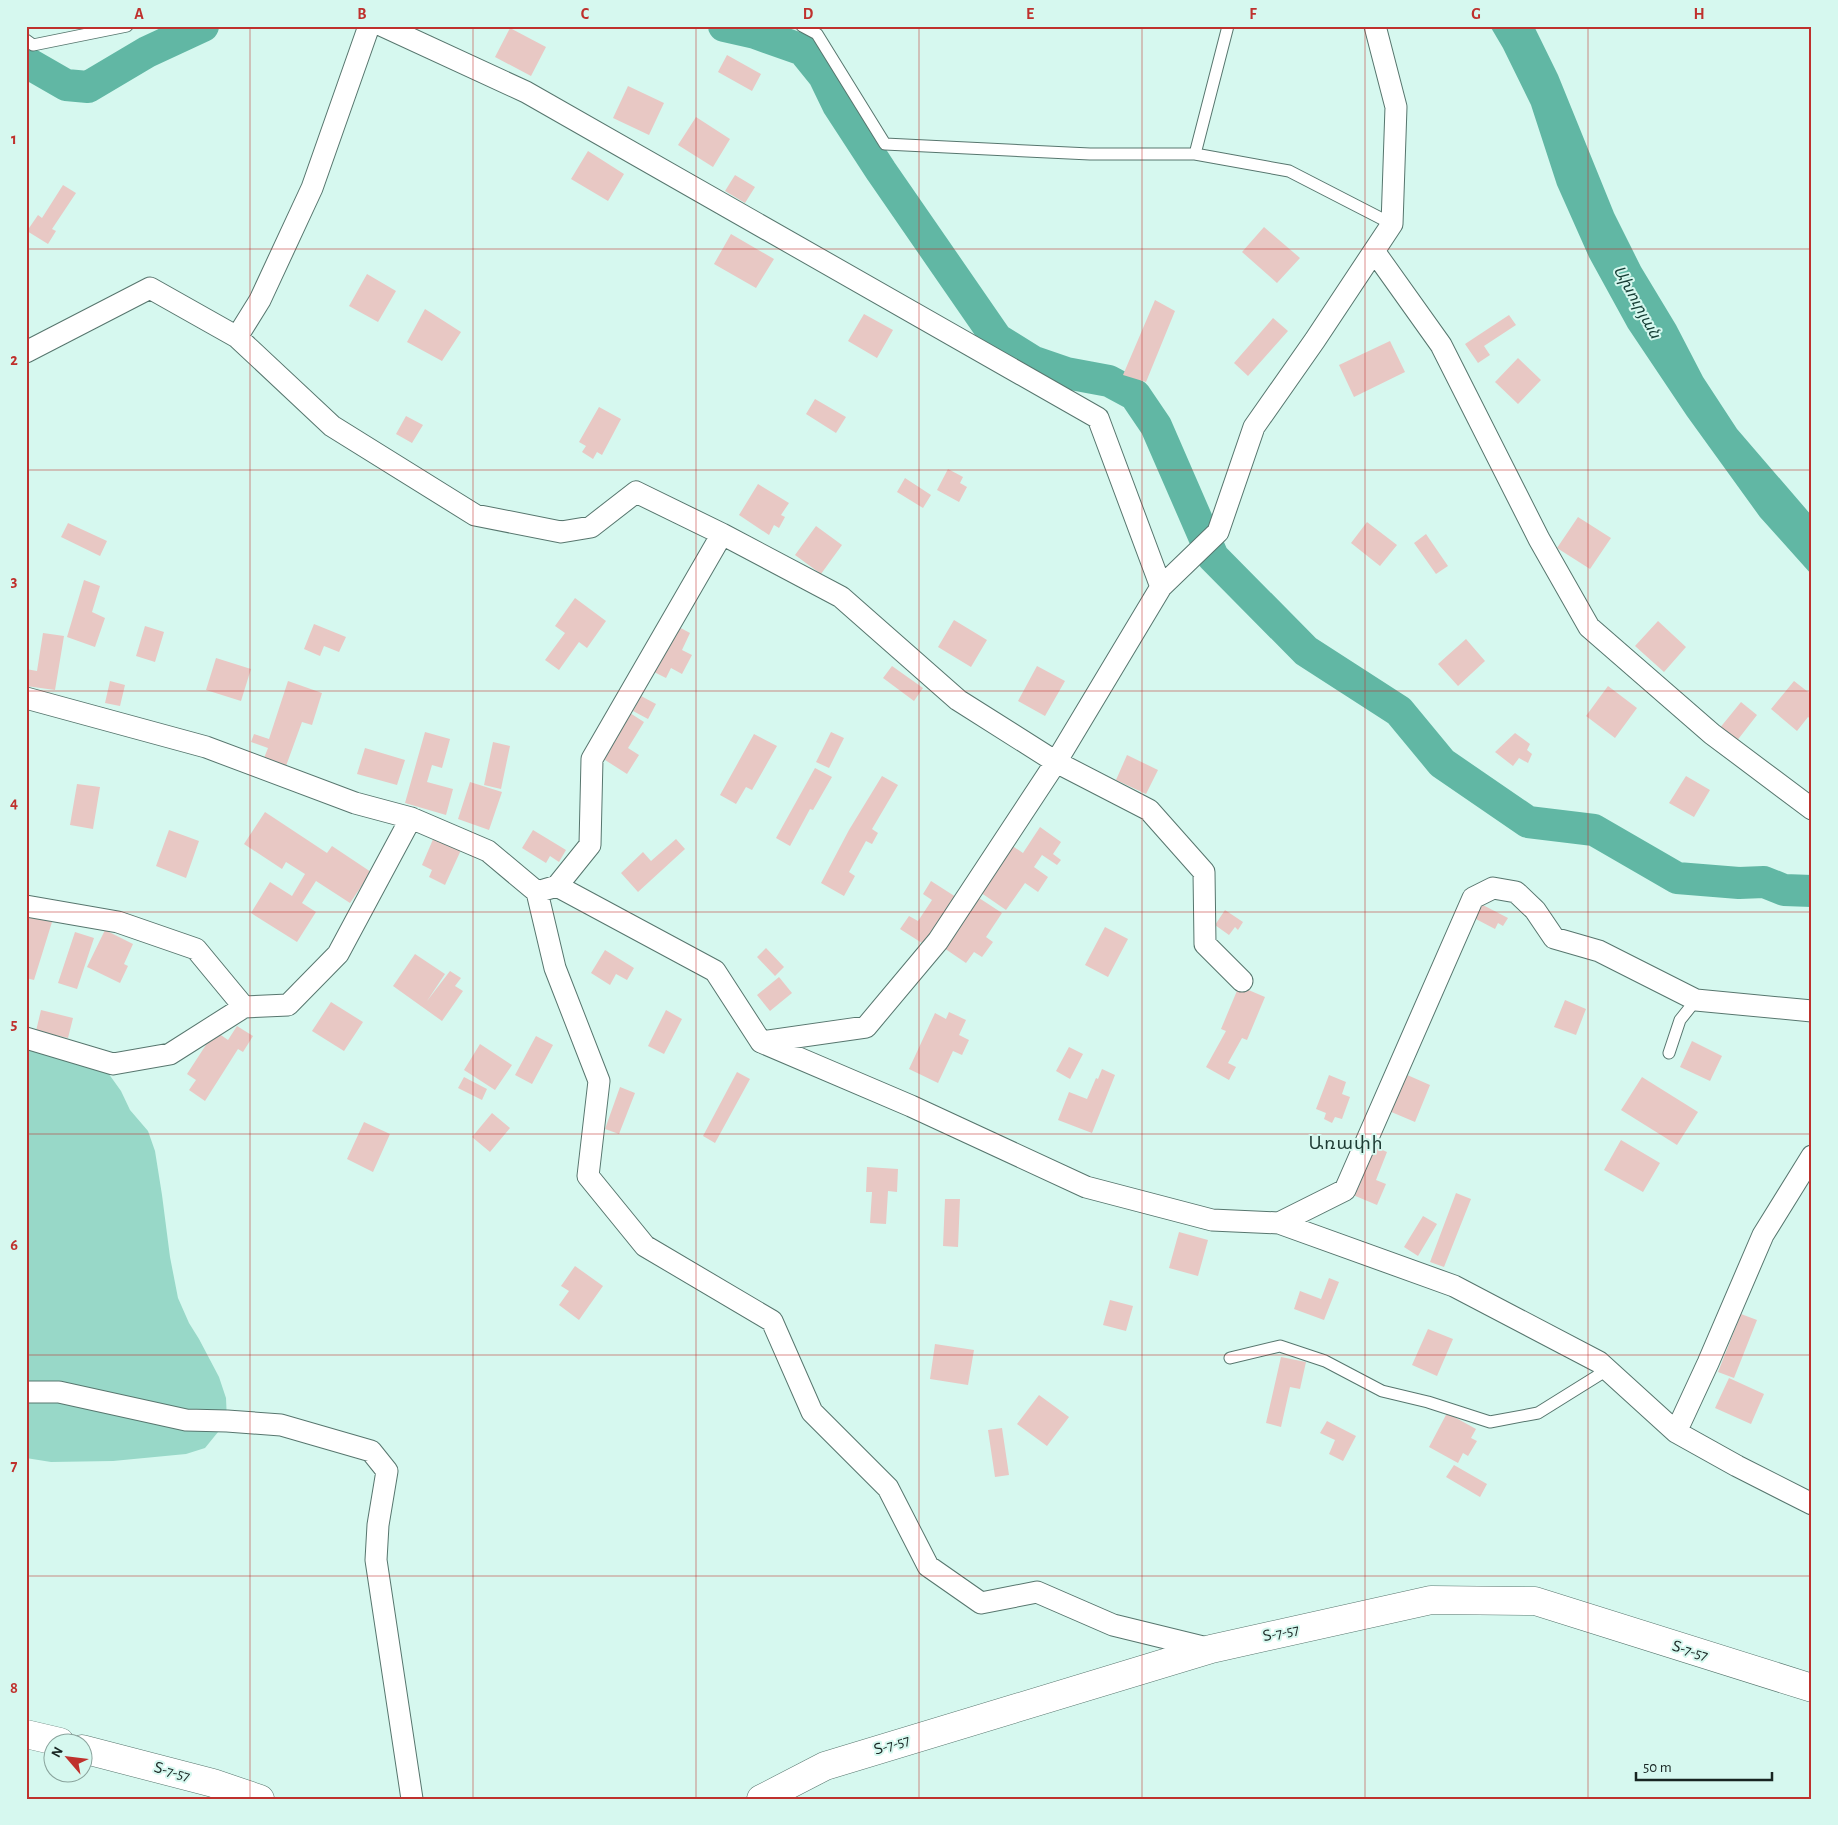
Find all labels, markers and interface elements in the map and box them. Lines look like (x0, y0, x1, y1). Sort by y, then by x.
text: A (134, 6, 144, 22)
text: B (357, 6, 367, 22)
text: C (581, 6, 590, 22)
text: D (803, 6, 814, 22)
text: E (1026, 6, 1034, 22)
text: F (1249, 6, 1257, 22)
text: G (1471, 6, 1481, 22)
text: H (1693, 6, 1705, 22)
text: 1 (11, 131, 17, 147)
water label: Ախուրյան (1610, 263, 1664, 343)
text: 2 (10, 352, 18, 368)
text: 3 (11, 573, 18, 589)
text: 4 (10, 795, 18, 811)
text: 5 (11, 1016, 18, 1032)
district label: Առափի (1308, 1135, 1384, 1153)
text: 6 (10, 1237, 18, 1253)
text: 7 (11, 1458, 18, 1474)
street label: Տ-7-57 (1262, 1622, 1300, 1644)
street label: Տ-7-57 (1670, 1638, 1710, 1664)
text: 8 (10, 1680, 18, 1696)
north arrow (42, 1732, 92, 1782)
street label: Տ-7-57 (872, 1732, 912, 1758)
text: N (49, 1745, 66, 1760)
scale bar (1636, 1750, 1772, 1782)
street label: Տ-7-57 (152, 1760, 192, 1784)
text: 50 m (1643, 1760, 1672, 1775)

